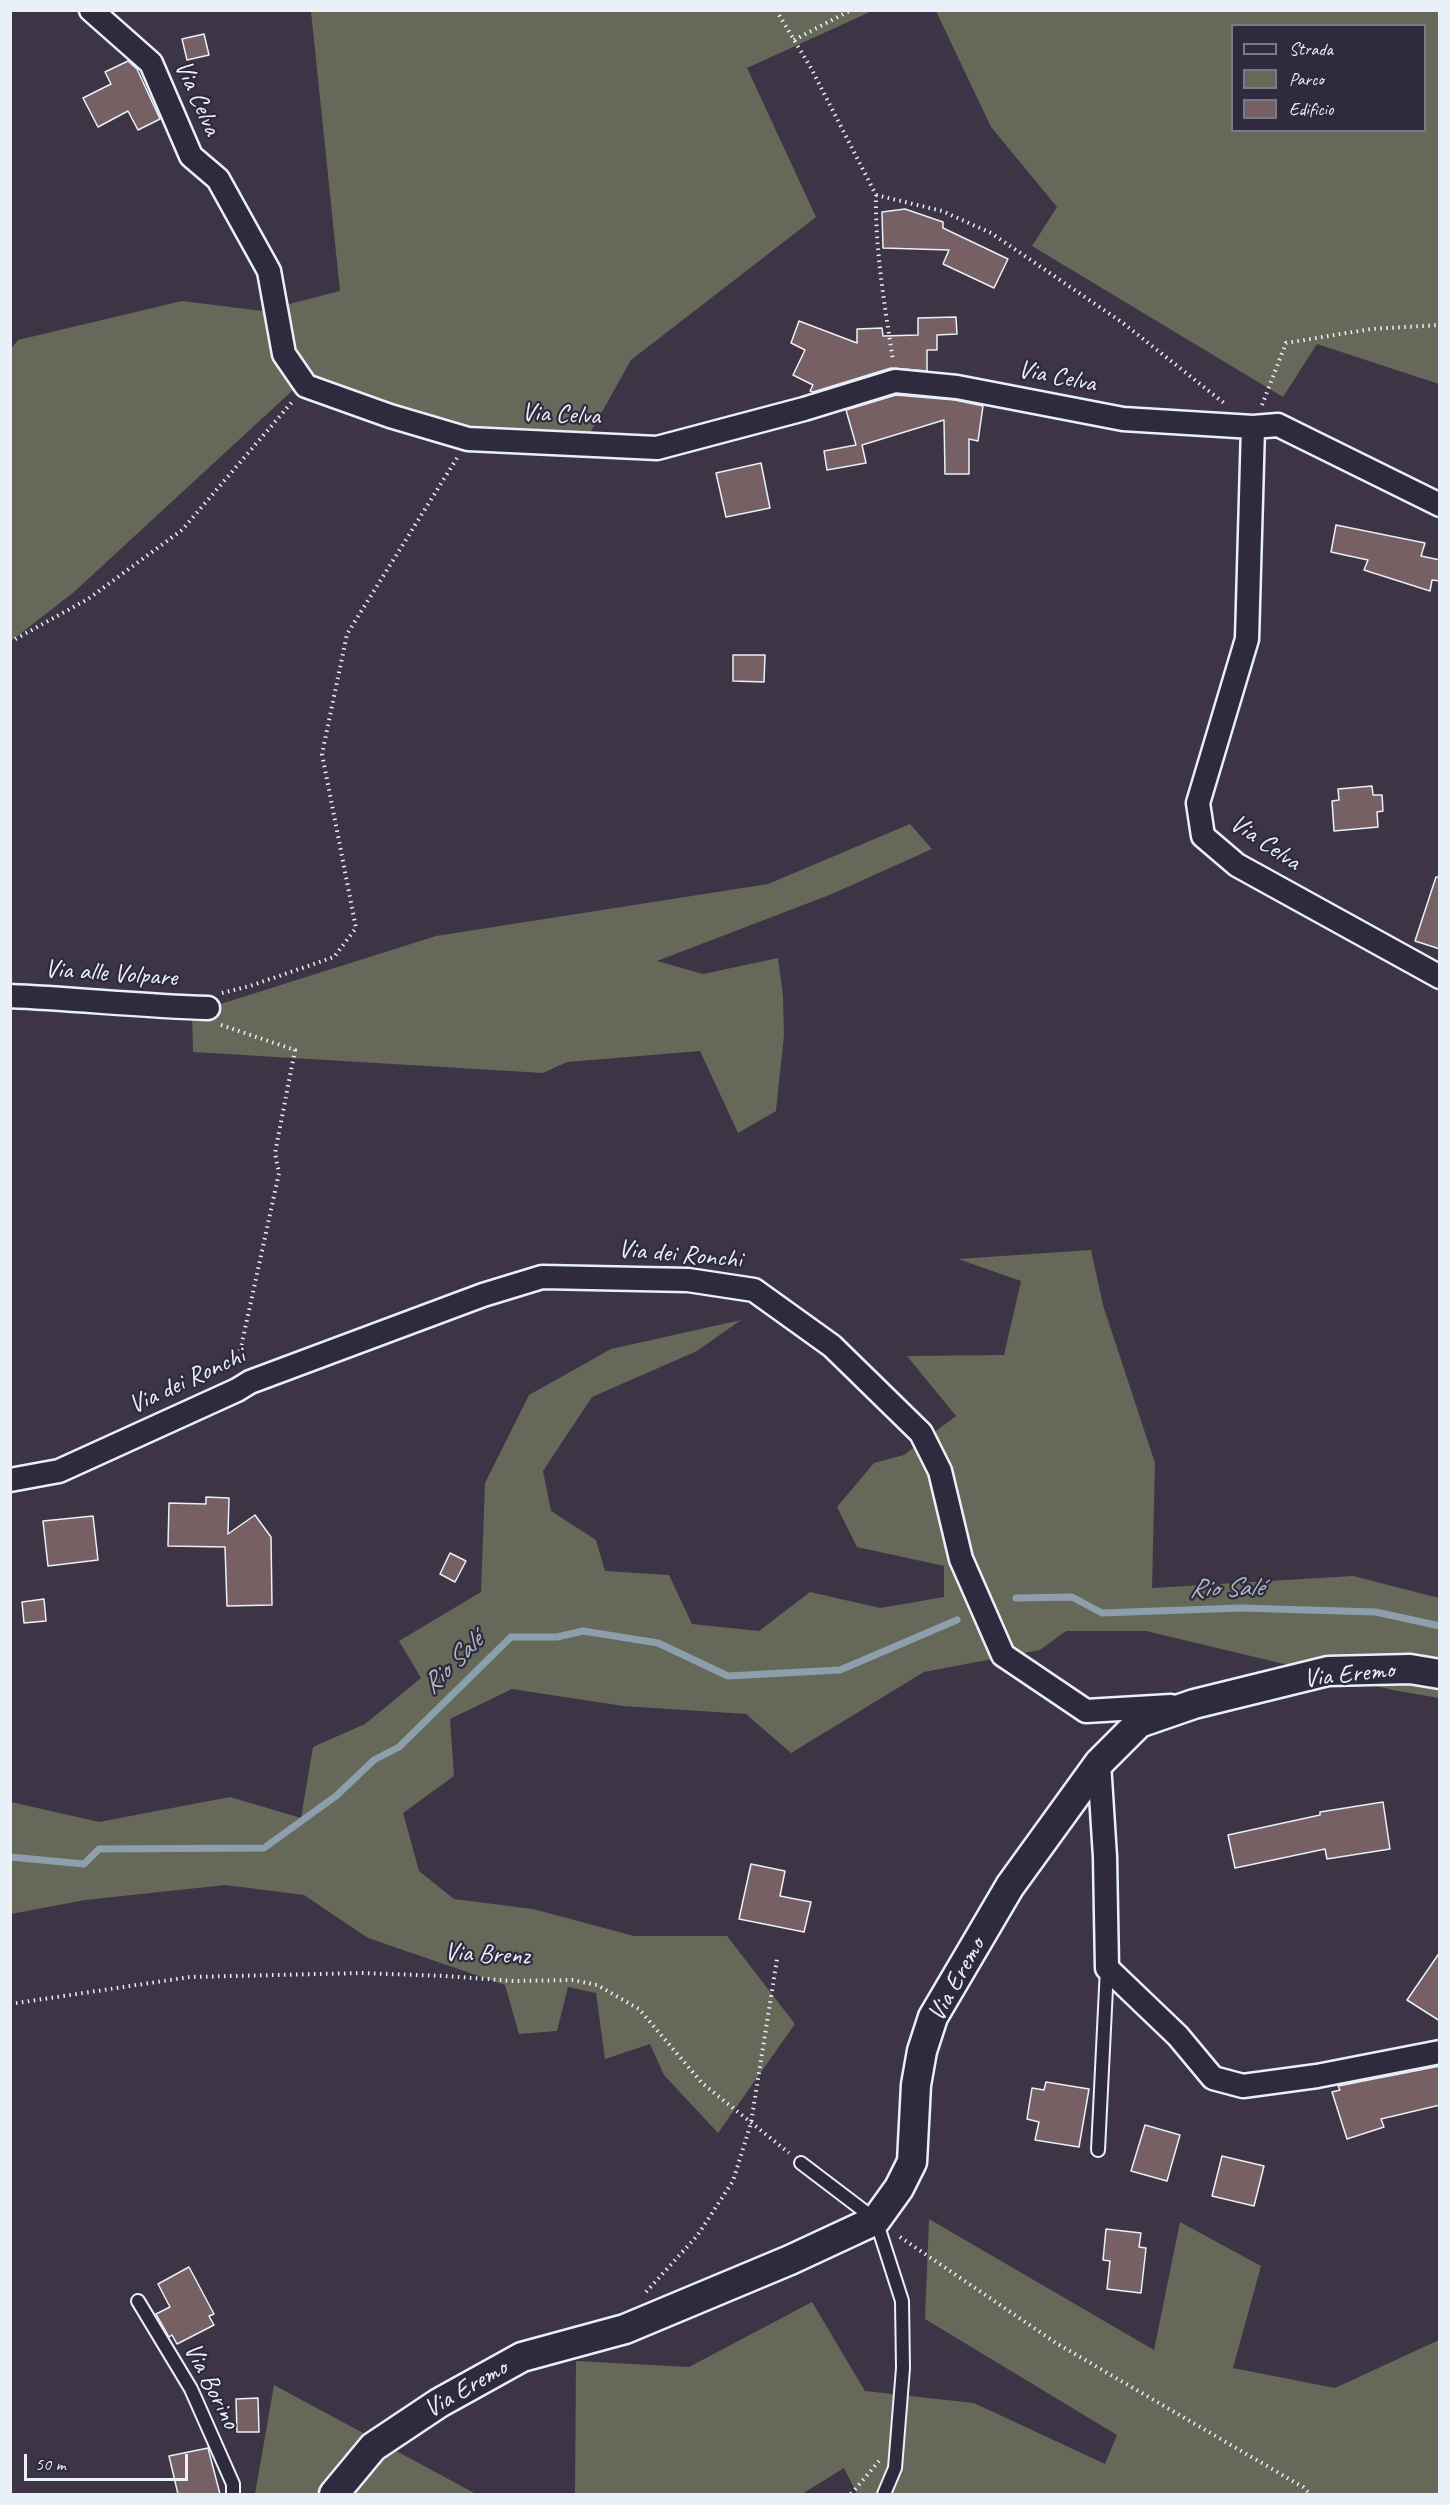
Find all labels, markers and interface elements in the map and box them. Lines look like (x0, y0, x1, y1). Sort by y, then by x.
legend (1231, 24, 1426, 132)
text: Strada (1289, 38, 1333, 60)
street label: Via Celva (167, 56, 227, 140)
text: Parco (1289, 68, 1324, 90)
text: Edificio (1289, 98, 1333, 120)
street label: Via Celva (1015, 354, 1099, 400)
street label: Via Celva (521, 397, 601, 433)
street label: Via Celva (1224, 808, 1306, 878)
street label: Via alle Volpare (44, 954, 178, 994)
street label: Via dei Ronchi (617, 1234, 743, 1276)
street label: Via dei Ronchi (124, 1341, 250, 1421)
water label: Rio Salé (1189, 1572, 1263, 1606)
water label: Rio Salé (416, 1627, 490, 1701)
street label: Via Eremo (1302, 1655, 1396, 1695)
street label: Via Eremo (921, 1933, 993, 2027)
street label: Via Brenz (443, 1937, 531, 1973)
street label: Via Borino (176, 2338, 246, 2434)
street label: Via Eremo (419, 2353, 513, 2425)
scale bar (27, 2442, 190, 2480)
text: 50 m (35, 2453, 66, 2475)

